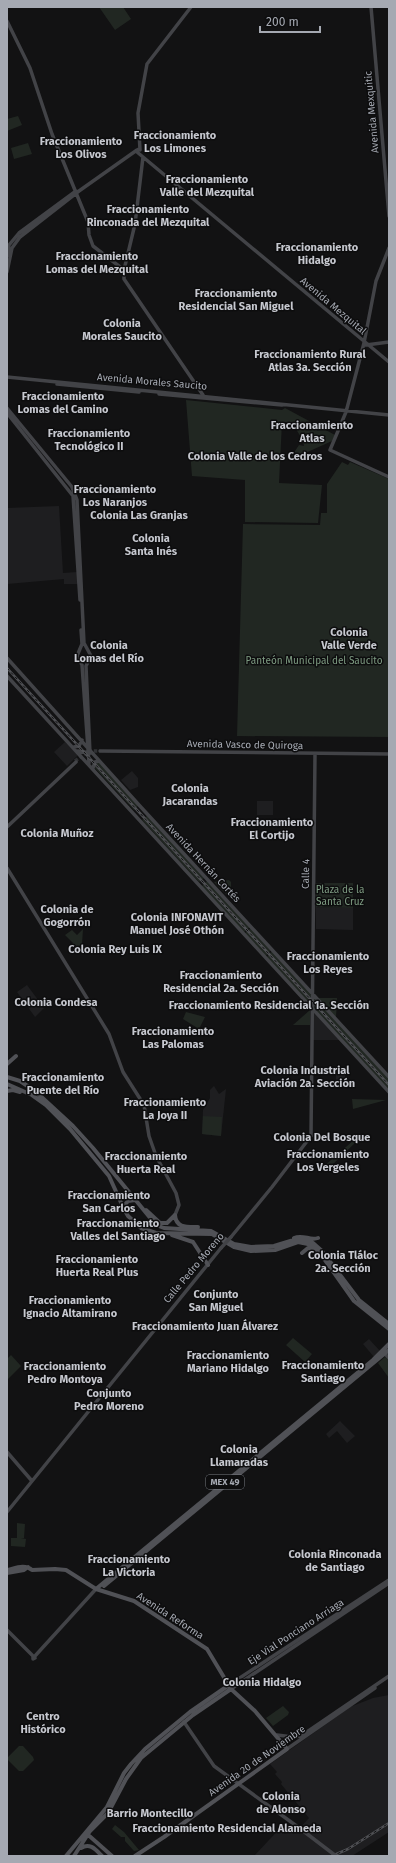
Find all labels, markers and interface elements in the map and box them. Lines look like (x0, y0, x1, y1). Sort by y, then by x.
scale bar (260, 8, 320, 34)
text: 200 m (266, 15, 299, 29)
street label: Avenida Mexquitic (362, 70, 382, 154)
district label: Fraccionamiento Los Limones (134, 129, 217, 155)
district label: Fraccionamiento Los Olivos (40, 135, 123, 161)
district label: Fraccionamiento Valle del Mezquital (159, 173, 255, 199)
district label: Fraccionamiento Rinconada del Mezquital (87, 203, 210, 229)
district label: Fraccionamiento Hidalgo (276, 241, 359, 267)
district label: Fraccionamiento Lomas del Mezquital (46, 250, 149, 276)
street label: Avenida Mezquital (297, 275, 369, 337)
district label: Fraccionamiento Residencial San Miguel (179, 287, 294, 313)
district label: Colonia Morales Saucito (82, 317, 162, 343)
district label: Fraccionamiento Rural Atlas 3a. Sección (254, 348, 366, 374)
street label: Avenida Morales Saucito (96, 371, 208, 393)
district label: Fraccionamiento Lomas del Camino (18, 390, 109, 416)
district label: Fraccionamiento Atlas (271, 419, 354, 445)
district label: Fraccionamiento Tecnológico II (48, 427, 131, 453)
district label: Colonia Valle de los Cedros (188, 450, 323, 463)
district label: Fraccionamiento Los Naranjos (74, 483, 157, 509)
district label: Colonia Las Granjas (90, 509, 188, 522)
district label: Colonia Santa Inés (125, 532, 178, 558)
district label: Colonia Valle Verde (320, 626, 377, 652)
district label: Colonia Lomas del Río (74, 639, 144, 665)
park label: Panteón Municipal del Saucito (245, 655, 383, 667)
street label: Avenida Vasco de Quiroga (187, 738, 303, 752)
district label: Colonia Jacarandas (162, 782, 218, 808)
district label: Fraccionamiento El Cortijo (231, 816, 314, 842)
street label: Avenida Hernán Cortés (163, 821, 243, 905)
district label: Colonia Muñoz (21, 827, 93, 840)
street label: Calle 4 (300, 858, 312, 889)
park label: Plaza de la Santa Cruz (316, 884, 365, 908)
district label: Colonia de Gogorrón (41, 903, 93, 929)
district label: Colonia INFONAVIT Manuel José Othón (130, 911, 224, 937)
district label: Colonia Rey Luis IX (68, 943, 162, 956)
district label: Fraccionamiento Los Reyes (287, 950, 370, 976)
district label: Fraccionamiento Residencial 2a. Sección (163, 969, 279, 995)
district label: Colonia Condesa (14, 996, 98, 1009)
district label: Fraccionamiento Residencial 1a. Sección (169, 999, 369, 1012)
district label: Fraccionamiento Las Palomas (132, 1025, 215, 1051)
district label: Colonia Industrial Aviación 2a. Sección (254, 1064, 355, 1090)
district label: Fraccionamiento Puente del Río (22, 1071, 105, 1097)
district label: Fraccionamiento La Joya II (124, 1096, 207, 1122)
district label: Colonia Del Bosque (274, 1131, 370, 1144)
district label: Fraccionamiento Los Vergeles (287, 1148, 370, 1174)
district label: Fraccionamiento Huerta Real (105, 1150, 188, 1176)
district label: Fraccionamiento San Carlos (68, 1189, 151, 1215)
district label: Fraccionamiento Valles del Santiago (70, 1217, 166, 1243)
street label: Calle Pedro Moreno (161, 1230, 227, 1306)
district label: Colonia Tláloc 2a. Sección (308, 1249, 379, 1275)
district label: Fraccionamiento Huerta Real Plus (56, 1253, 139, 1279)
district label: Conjunto San Miguel (189, 1288, 244, 1314)
district label: Fraccionamiento Ignacio Altamirano (23, 1294, 118, 1320)
district label: Fraccionamiento Juan Álvarez (132, 1319, 278, 1333)
district label: Fraccionamiento Mariano Hidalgo (187, 1349, 270, 1375)
district label: Fraccionamiento Santiago (282, 1359, 365, 1385)
district label: Fraccionamiento Pedro Montoya (24, 1360, 107, 1386)
district label: Conjunto Pedro Moreno (74, 1387, 145, 1413)
district label: Colonia Llamaradas (210, 1443, 269, 1469)
road number: MEX 49 (206, 1475, 244, 1489)
district label: Colonia Rinconada de Santiago (289, 1548, 381, 1574)
district label: Fraccionamiento La Victoria (88, 1553, 171, 1579)
street label: Avenida Reforma (134, 1590, 206, 1642)
street label: Eje Vial Ponciano Arriaga (246, 1596, 346, 1668)
district label: Colonia Hidalgo (223, 1676, 302, 1689)
district label: Centro Histórico (20, 1710, 66, 1736)
street label: Avenida 20 de Noviembre (206, 1723, 308, 1799)
district label: Colonia de Alonso (256, 1790, 306, 1816)
district label: Barrio Montecillo (107, 1807, 194, 1820)
district label: Fraccionamiento Residencial Alameda (132, 1822, 322, 1835)

